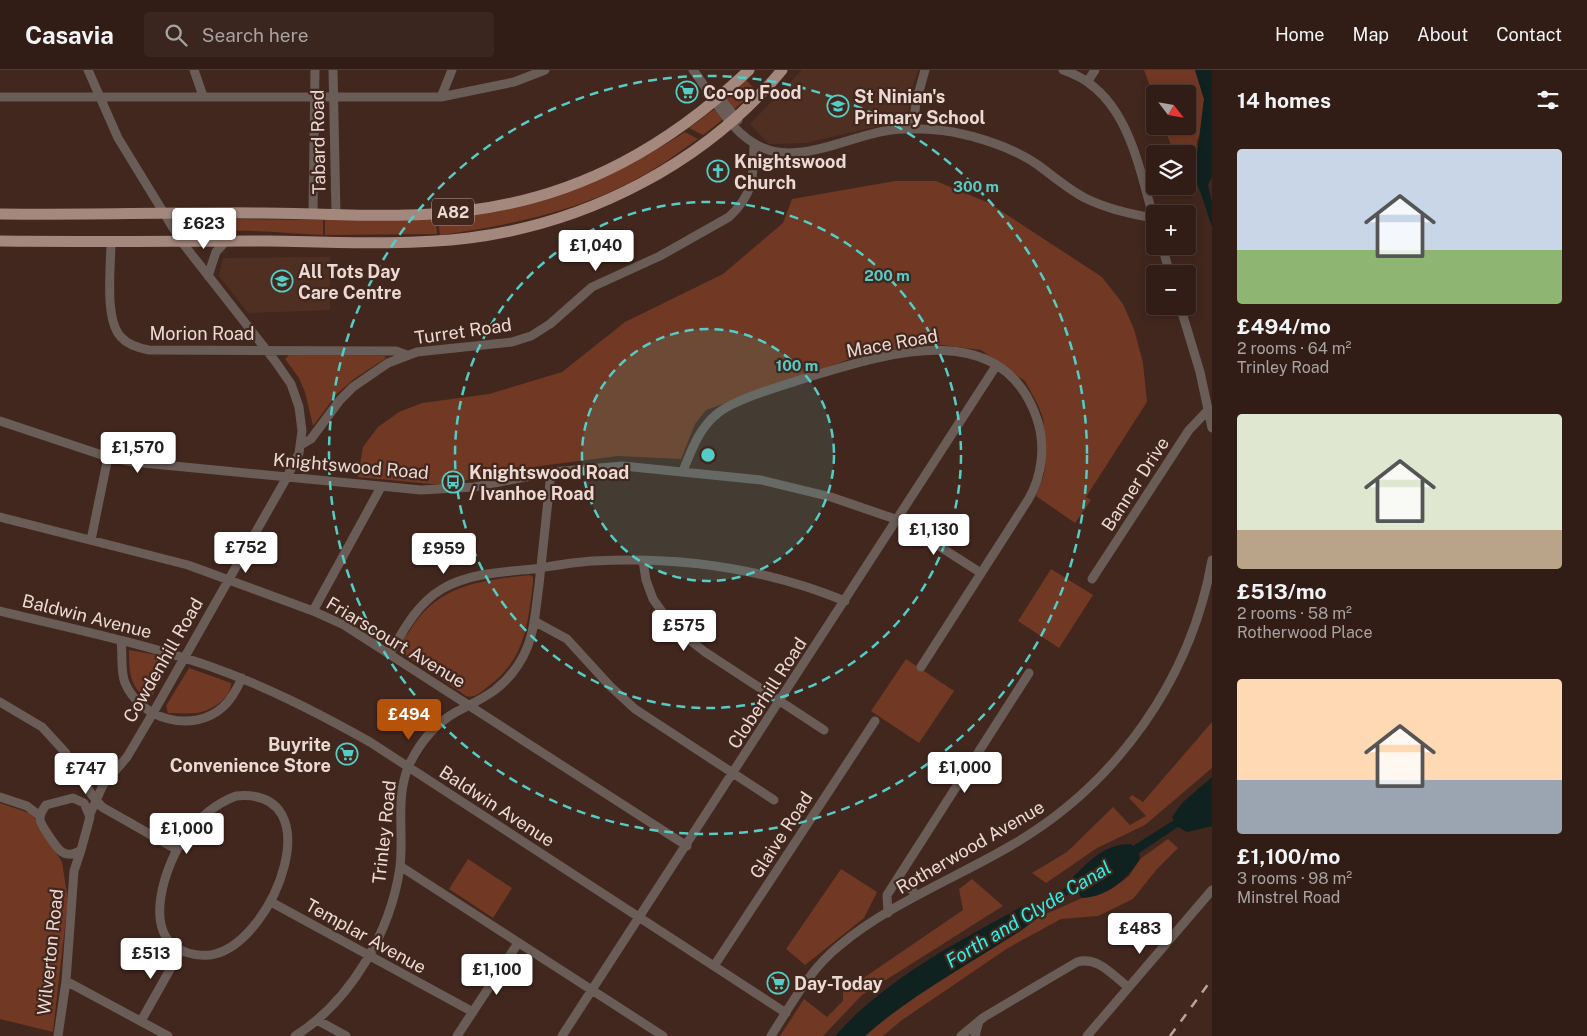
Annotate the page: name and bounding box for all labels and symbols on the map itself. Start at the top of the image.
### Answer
supermarket icon: Co-op Food [675,80,699,104]
place label: Co-op Food [703,82,801,103]
north arrow [1146,85,1196,135]
place label: St Ninian's Primary School [854,86,986,128]
street label: Tabard Road [307,89,329,195]
school or university icon: St Ninian's Primary School [826,94,850,118]
place label: Knightswood Church [734,151,846,193]
church icon: Knightswood Church [706,159,730,183]
text: 300 m [953,178,999,195]
road number: A82 [432,198,474,226]
pin: £623 [174,208,234,250]
pin: £1,040 [555,230,637,272]
place label: All Tots Day Care Centre [298,261,402,303]
text: 200 m [864,267,910,284]
school or university icon: All Tots Day Care Centre [270,269,294,293]
street label: Turret Road [413,314,513,348]
street label: Morion Road [149,323,255,344]
street label: Mace Road [845,325,939,361]
text: 100 m [776,357,818,374]
pin: £1,570 [97,432,179,474]
street label: Banner Drive [1097,433,1173,535]
centre of rings [699,446,717,464]
street label: Knightswood Road [272,449,430,483]
place label: Knightswood Road / Ivanhoe Road [469,462,629,504]
bus stop icon: Knightswood Road / Ivanhoe Road [441,470,465,494]
pin: £1,130 [893,514,975,556]
pin: £752 [216,532,276,574]
pin: £959 [414,532,474,575]
street label: Baldwin Avenue [20,590,154,642]
street label: Friarscourt Avenue [323,592,469,692]
street label: Cowdenhill Road [119,594,207,726]
pin: £575 [654,610,714,652]
street label: Cloberhill Road [723,634,811,752]
pin: £494 [379,698,439,741]
place label: Buyrite Convenience Store [170,734,331,776]
supermarket icon: Buyrite Convenience Store [335,742,359,766]
pin: £747 [56,752,116,795]
pin: £1,000 [924,752,1006,794]
street label: Baldwin Avenue [436,761,558,851]
street label: Trinley Road [368,779,400,885]
street label: Glaive Road [745,788,817,882]
street label: Rotherwood Avenue [892,796,1048,898]
pin: £1,000 [146,812,228,855]
water label: Forth and Clyde Canal [941,856,1115,972]
street label: Wilverton Road [33,888,67,1016]
street label: Templar Avenue [302,894,430,978]
pin: £483 [1110,912,1170,955]
pin: £513 [121,938,181,980]
pin: £1,100 [456,954,538,996]
supermarket icon: Day-Today [766,971,790,995]
place label: Day-Today [794,973,883,994]

